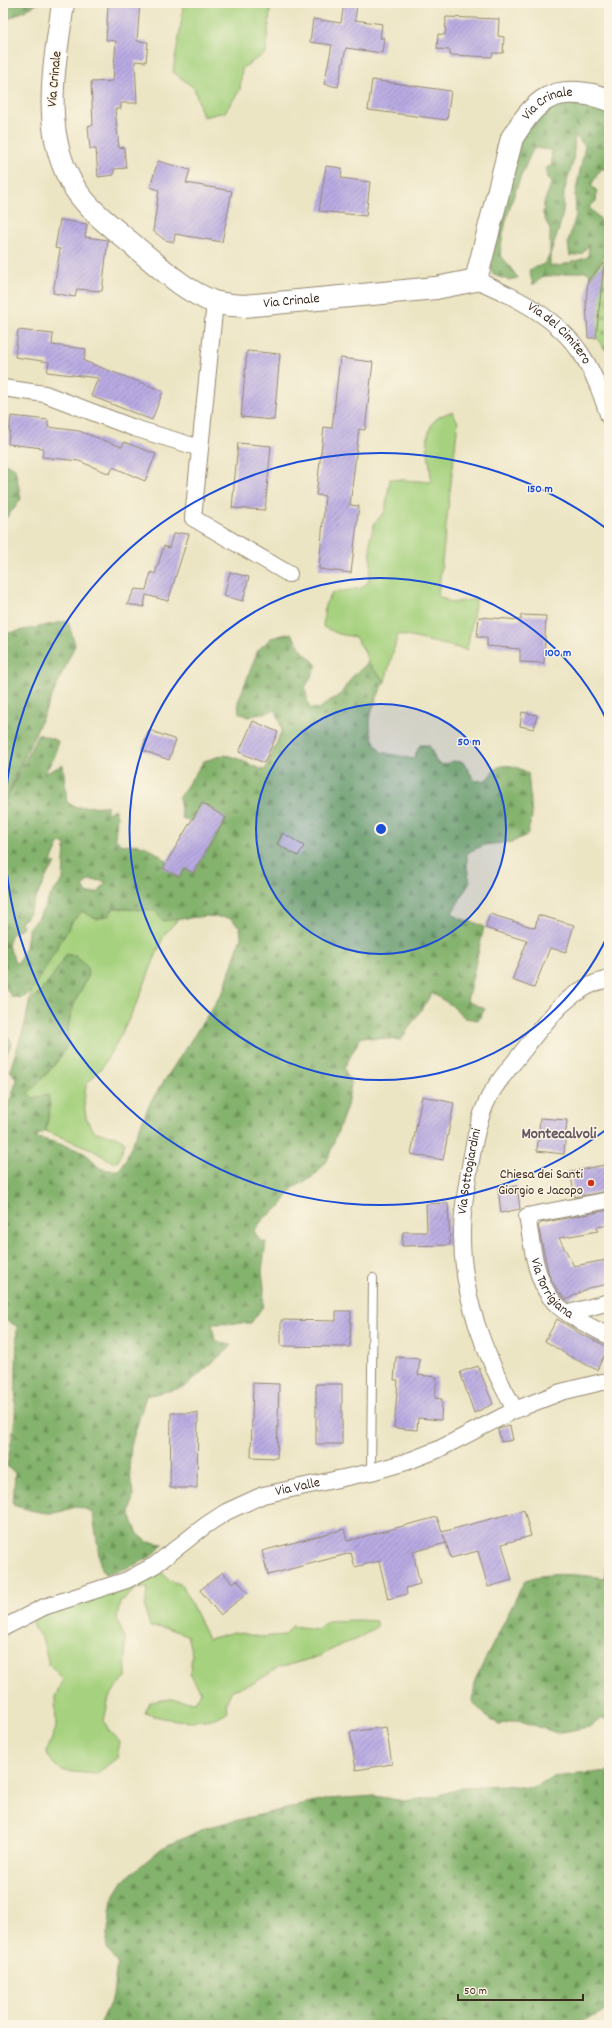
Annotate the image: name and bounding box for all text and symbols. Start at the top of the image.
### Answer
street label: Via Crinale [43,50,67,108]
street label: Via Crinale [517,83,573,125]
street label: Via Crinale [262,289,320,314]
street label: Via del Cimitero [523,297,596,368]
text: 150 m [527,481,553,498]
text: 100 m [545,645,571,662]
text: 50 m [457,734,481,751]
centre of rings [374,822,388,836]
district label: Montecalvoli [521,1123,597,1146]
street label: Via Sottogiardini [453,1126,487,1215]
place label: Chiesa dei Santi Giorgio e Jacopo [498,1165,583,1201]
marker: Chiesa dei Santi Giorgio e Jacopo [586,1178,596,1188]
street label: Via Torrigiana [525,1256,577,1325]
street label: Via Valle [274,1473,322,1502]
scale bar [458,1976,583,2002]
text: 50 m [464,1983,487,2000]

